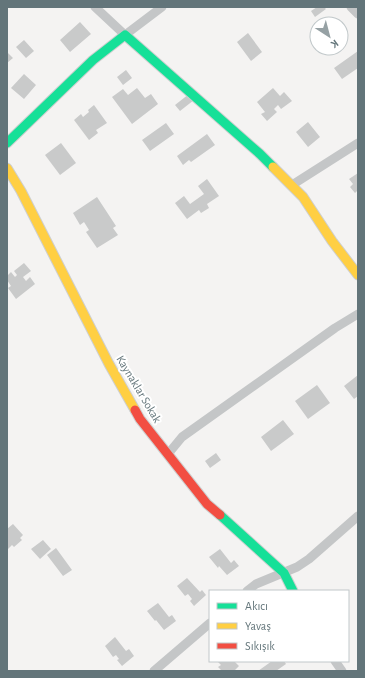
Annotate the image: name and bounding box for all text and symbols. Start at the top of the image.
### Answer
north arrow [309,16,349,56]
text: K [328,37,340,50]
street label: Kaynaklar Sokak [113,353,164,426]
legend [209,590,349,662]
text: Akıcı [245,600,268,612]
text: Yavaş [245,620,271,632]
text: Sıkışık [245,640,275,652]

